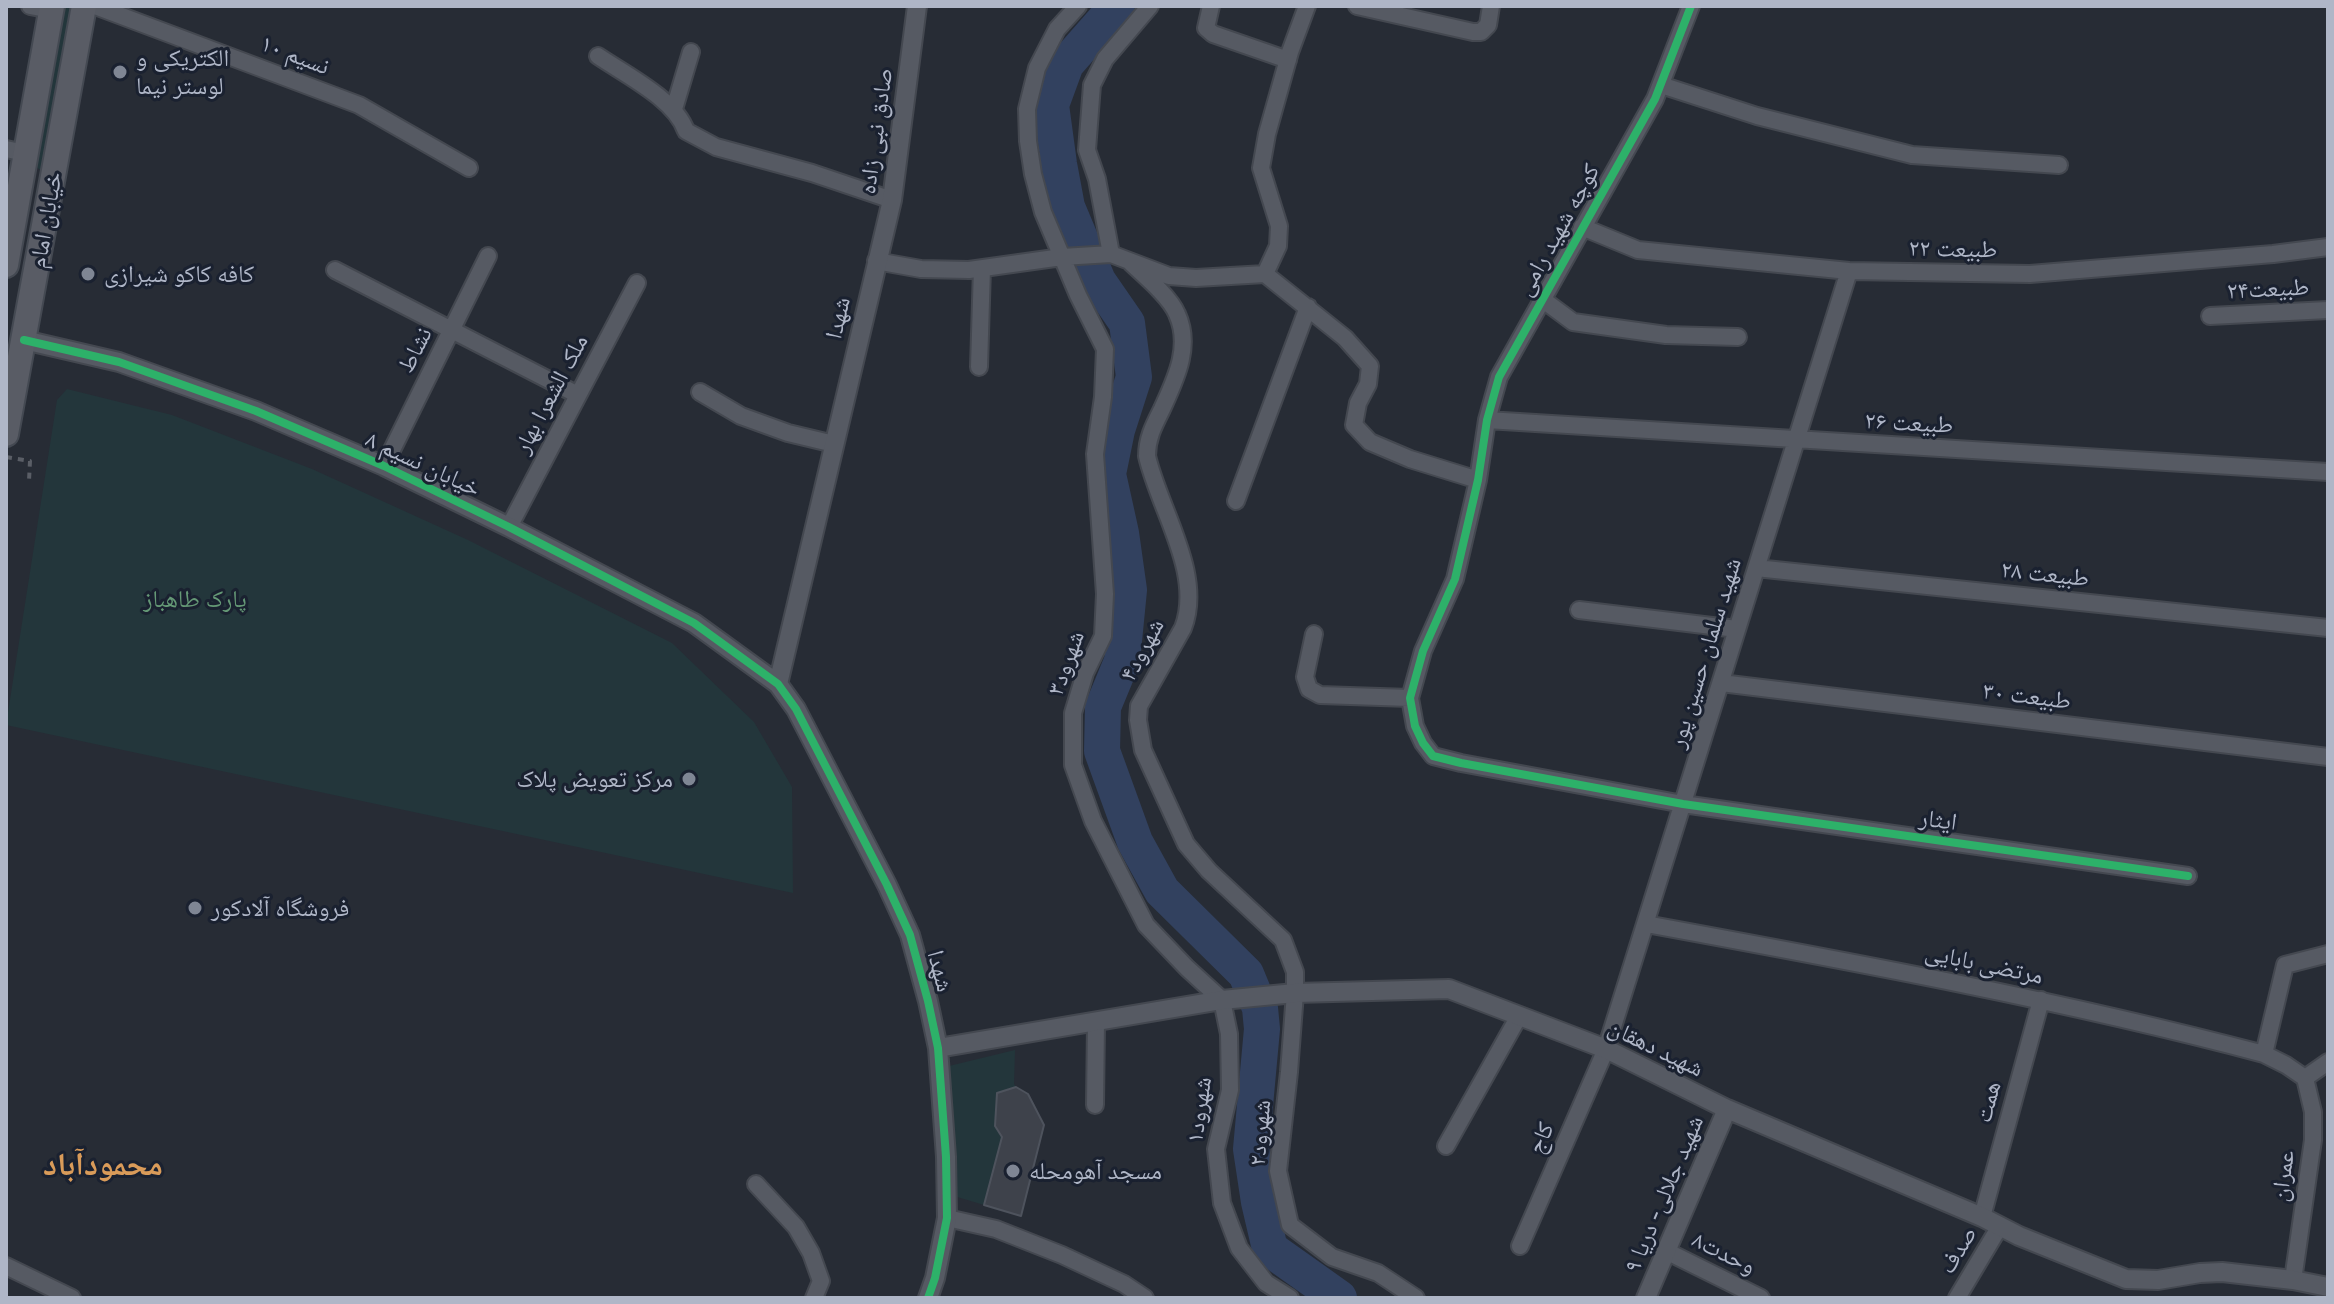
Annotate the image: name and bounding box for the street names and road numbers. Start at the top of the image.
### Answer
street label: نسیم ۱۰ [257,29,333,81]
street label: صادق نبی زاده [853,66,899,196]
street label: کوچه شهید رامی [1510,159,1606,301]
street label: خیابان امام [23,170,69,270]
street label: طبیعت ۲۲ [1908,234,1998,264]
street label: طبیعت۲۴ [2226,272,2310,306]
street label: شهدا [819,294,857,342]
street label: نشاط [391,323,439,377]
street label: ملک الشعرا بهار [508,330,594,458]
street label: طبیعت ۲۶ [1864,406,1954,440]
street label: خیابان نسیم ۸ [361,425,485,503]
street label: شهید سلمان حسین پور [1662,554,1748,752]
street label: طبیعت ۲۸ [1999,555,2091,593]
street label: شهرود۴ [1114,614,1170,686]
street label: شهرود۳ [1041,627,1091,699]
street label: طبیعت ۳۰ [1981,676,2073,716]
street label: ایثار [1917,803,1959,837]
street label: مرتضی بابایی [1922,937,2046,991]
street label: شهدا [921,947,959,995]
street label: شهید دهقان [1604,1013,1708,1083]
street label: شهرود۱ [1180,1075,1218,1145]
street label: همت [1969,1078,2007,1126]
street label: شهرود۲ [1243,1099,1277,1167]
street label: شهید جلالی- دریا ۹ [1618,1111,1710,1277]
street label: کاج [1521,1118,1561,1158]
street label: عمران [2265,1148,2301,1204]
street label: صدف [1933,1221,1983,1279]
street label: وحدت۸ [1687,1225,1761,1281]

